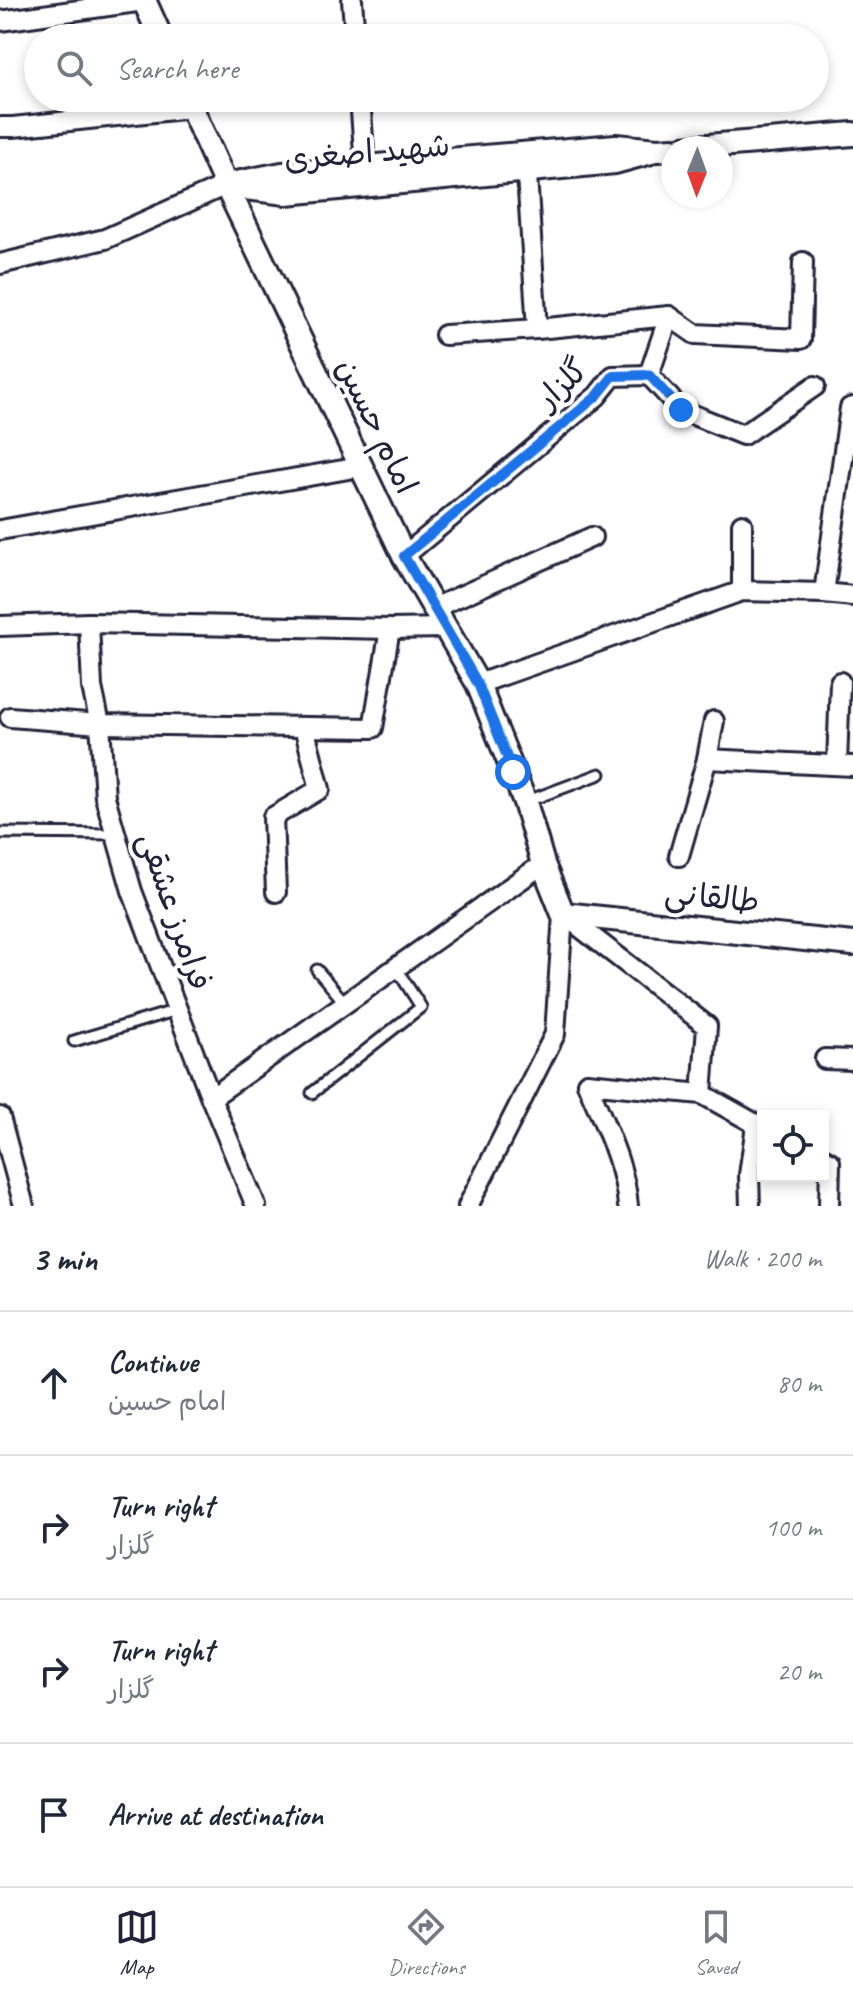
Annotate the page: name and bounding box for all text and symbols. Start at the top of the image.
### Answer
search box [24,24,829,112]
icon: search [52,46,96,90]
text: Search here [116,49,238,87]
street label: شهید اصغری [282,124,452,180]
north arrow [661,136,733,208]
street label: گلزار [525,349,597,421]
street label: امام حسین [324,352,427,502]
route end [663,392,699,428]
route start [495,754,531,790]
street label: فرامرز عشقی [129,827,221,995]
street label: طالقانی [663,872,761,922]
map controls [757,1110,829,1182]
button: locate [757,1110,829,1182]
text: 3 min [32,1237,97,1280]
text: Walk · 200 m [704,1242,821,1275]
text: Continue [108,1343,198,1381]
icon: ahead [32,1361,76,1405]
text: 80 m [777,1367,821,1400]
text: امام حسین [108,1385,226,1418]
text: Turn right [108,1487,213,1525]
icon: right [32,1505,76,1549]
text: 100 m [765,1511,821,1544]
text: گلزار [108,1529,155,1562]
text: Turn right [108,1631,213,1669]
icon: right [32,1649,76,1693]
text: 20 m [777,1655,821,1688]
text: گلزار [108,1673,155,1706]
icon: arrive [32,1793,76,1837]
text: Arrive at destination [108,1796,323,1834]
tab: Map [115,1905,159,1981]
tab: Directions [388,1905,465,1981]
tab: Saved [694,1905,738,1981]

